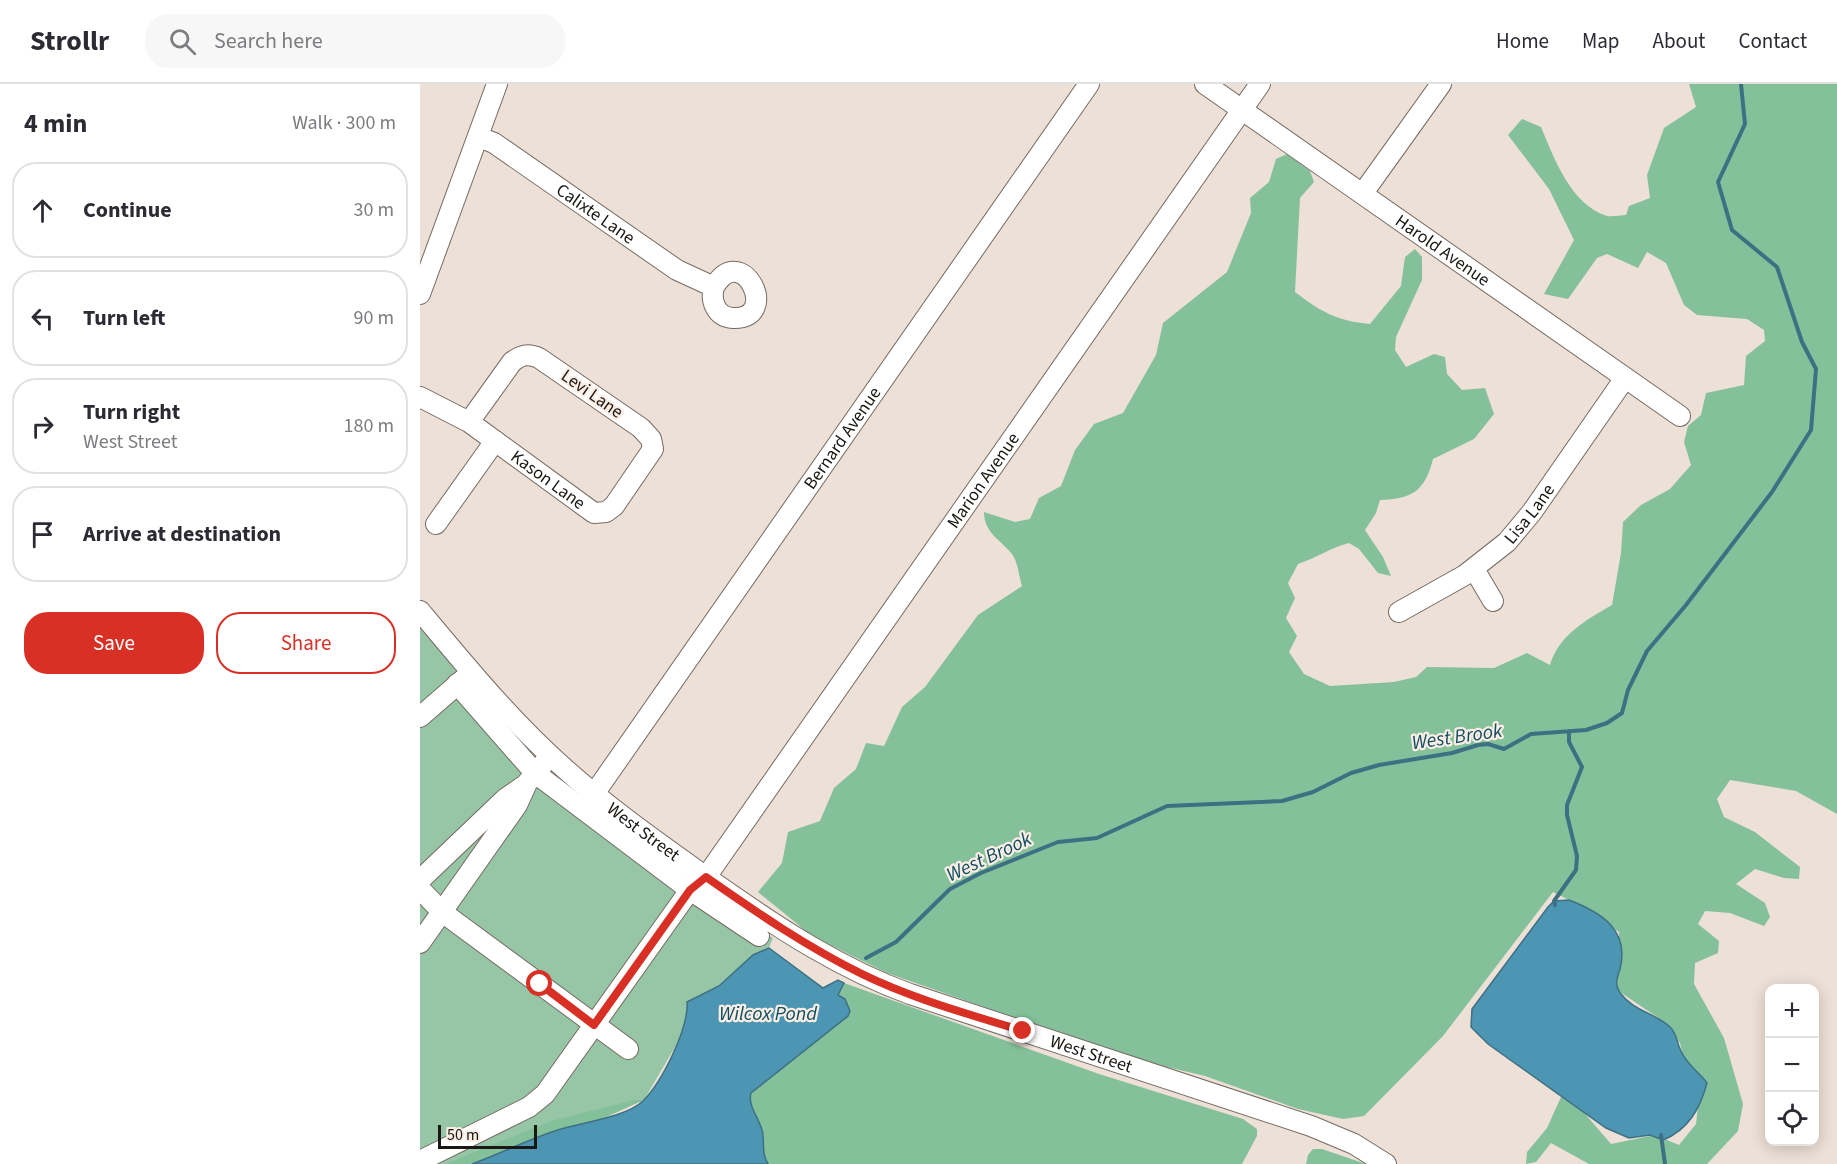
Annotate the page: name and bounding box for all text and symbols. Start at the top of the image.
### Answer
search box [145,14,565,68]
text: Strollr [30,21,109,61]
icon: search [166,25,199,58]
text: Search here [214,25,323,57]
text: Home [1496,26,1549,56]
text: Map [1582,26,1620,56]
text: About [1653,26,1705,56]
text: Contact [1738,26,1807,56]
text: 4 min [24,105,87,142]
text: Walk · 300 m [292,109,396,137]
street label: Calixte Lane [551,177,640,250]
icon: ahead [26,194,59,227]
text: Continue [83,194,172,226]
text: 30 m [354,196,394,224]
street label: Harold Avenue [1390,208,1495,292]
icon: left [26,302,59,335]
text: Turn left [83,302,165,334]
text: 90 m [354,304,394,332]
street label: Levi Lane [556,364,628,425]
street label: Bernard Avenue [798,382,887,494]
text: Turn right [83,396,180,428]
icon: right [26,410,59,443]
text: 180 m [344,412,394,440]
street label: Marion Avenue [941,427,1025,533]
text: West Street [83,428,178,456]
street label: Kason Lane [506,444,591,515]
street label: Lisa Lane [1498,479,1560,549]
icon: arrive [26,518,59,551]
text: Arrive at destination [83,518,281,550]
button: Save [24,612,204,674]
button: Share [216,612,396,674]
water label: West Brook [1410,717,1505,757]
street label: West Street [602,796,685,867]
water label: West Brook [942,825,1037,889]
route start [526,970,552,996]
map controls [1765,984,1819,1146]
button: + [1765,984,1819,1038]
water label: Wilcox Pond [719,1000,818,1028]
route end [1009,1017,1035,1043]
street label: West Street [1047,1028,1136,1079]
button: − [1765,1038,1819,1092]
button: locate [1765,1092,1819,1146]
scale bar [438,1122,537,1150]
text: 50 m [447,1124,479,1146]

